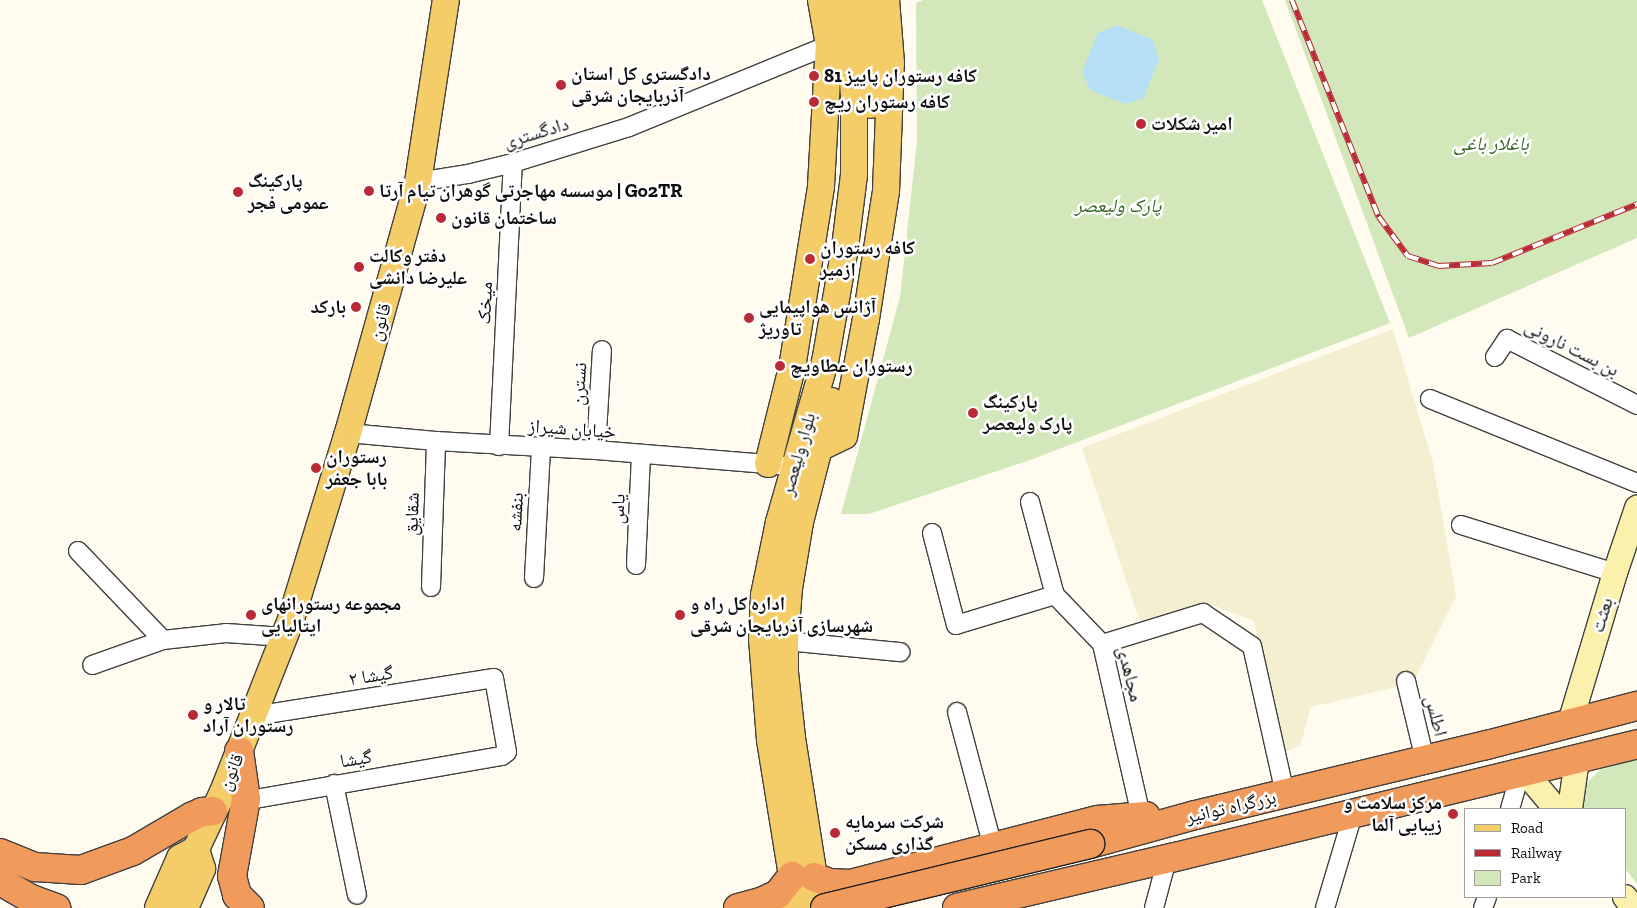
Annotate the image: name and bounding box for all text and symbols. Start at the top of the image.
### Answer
place label: دادگستری کل استان آذربایجان شرقی [571,63,711,107]
place label: کافه رستوران پاییز 81 [824,65,977,87]
marker: کافه رستوران پاییز 81 [808,70,820,82]
marker: دادگستری کل استان آذربایجان شرقی [555,79,567,91]
place label: کافه رستوران ریچ [824,91,950,113]
marker: کافه رستوران ریچ [808,96,820,108]
street label: دادگستری [501,112,571,154]
place label: امیر شکلات [1151,113,1233,135]
marker: امیر شکلات [1135,118,1147,130]
park label: باغلار باغی [1453,133,1529,155]
place label: پارکینگ عمومی فجر [248,170,329,214]
place label: موسسه مهاجرتی گوهران تیام آرتا | Go2TR [379,180,682,202]
marker: موسسه مهاجرتی گوهران تیام آرتا | Go2TR [363,185,375,197]
marker: پارکینگ عمومی فجر [232,186,244,198]
park label: پارک ولیعصر [1075,195,1161,217]
place label: ساختمان قانون [451,207,557,229]
marker: ساختمان قانون [435,212,447,224]
place label: کافه رستوران ازمیر [820,237,915,281]
place label: دفتر وکالت علیرضا دانشی [369,245,467,289]
marker: کافه رستوران ازمیر [804,253,816,265]
marker: دفتر وکالت علیرضا دانشی [353,261,365,273]
street label: میخک [472,281,498,325]
place label: بارکد [311,296,346,318]
place label: آژانس هواپیمایی تاوریژ [759,296,876,340]
marker: بارکد [350,301,362,313]
street label: قانون [364,301,396,343]
marker: آژانس هواپیمایی تاوریژ [743,312,755,324]
street label: بن بست نارونی [1521,314,1623,382]
place label: رستوران عطاویچ [790,355,913,377]
marker: رستوران عطاویچ [774,360,786,372]
street label: نسترن [566,362,592,406]
place label: پارکینگ پارک ولیعصر [983,391,1072,435]
marker: پارکینگ پارک ولیعصر [967,407,979,419]
street label: بلوار ولیعصر [775,410,821,498]
street label: خیابان شیراز [527,415,617,443]
place label: رستوران بابا جعفر [326,446,387,490]
marker: رستوران بابا جعفر [310,462,322,474]
street label: شقایق [400,492,424,536]
street label: بنفشه [504,492,528,532]
street label: یاس [606,493,630,525]
place label: مجموعه رستورانهای ایتالیایی [261,593,401,637]
place label: اداره کل راه و شهرسازی آذربایجان شرقی [690,593,873,637]
street label: بعثت [1586,595,1618,635]
marker: مجموعه رستورانهای ایتالیایی [245,609,257,621]
marker: اداره کل راه و شهرسازی آذربایجان شرقی [674,609,686,621]
street label: مجاهدی [1112,644,1148,704]
street label: گیشا ۲ [347,661,395,691]
place label: تالار و رستوران آراد [203,693,293,737]
street label: اطلس [1420,693,1452,739]
marker: تالار و رستوران آراد [187,709,199,721]
street label: گیشا [338,745,374,773]
street label: قانون [213,750,249,794]
street label: بزرگراه توانیر [1184,786,1278,828]
place label: مرکز سلامت و زیبایی آلما [1343,792,1442,836]
marker: مرکز سلامت و زیبایی آلما [1446,807,1460,821]
legend [1464,808,1627,898]
place label: شرکت سرمایه گذاری مسکن [845,811,944,855]
text: Road [1511,819,1543,837]
marker: شرکت سرمایه گذاری مسکن [829,827,841,839]
text: Railway [1511,844,1562,862]
text: Park [1511,869,1541,887]

